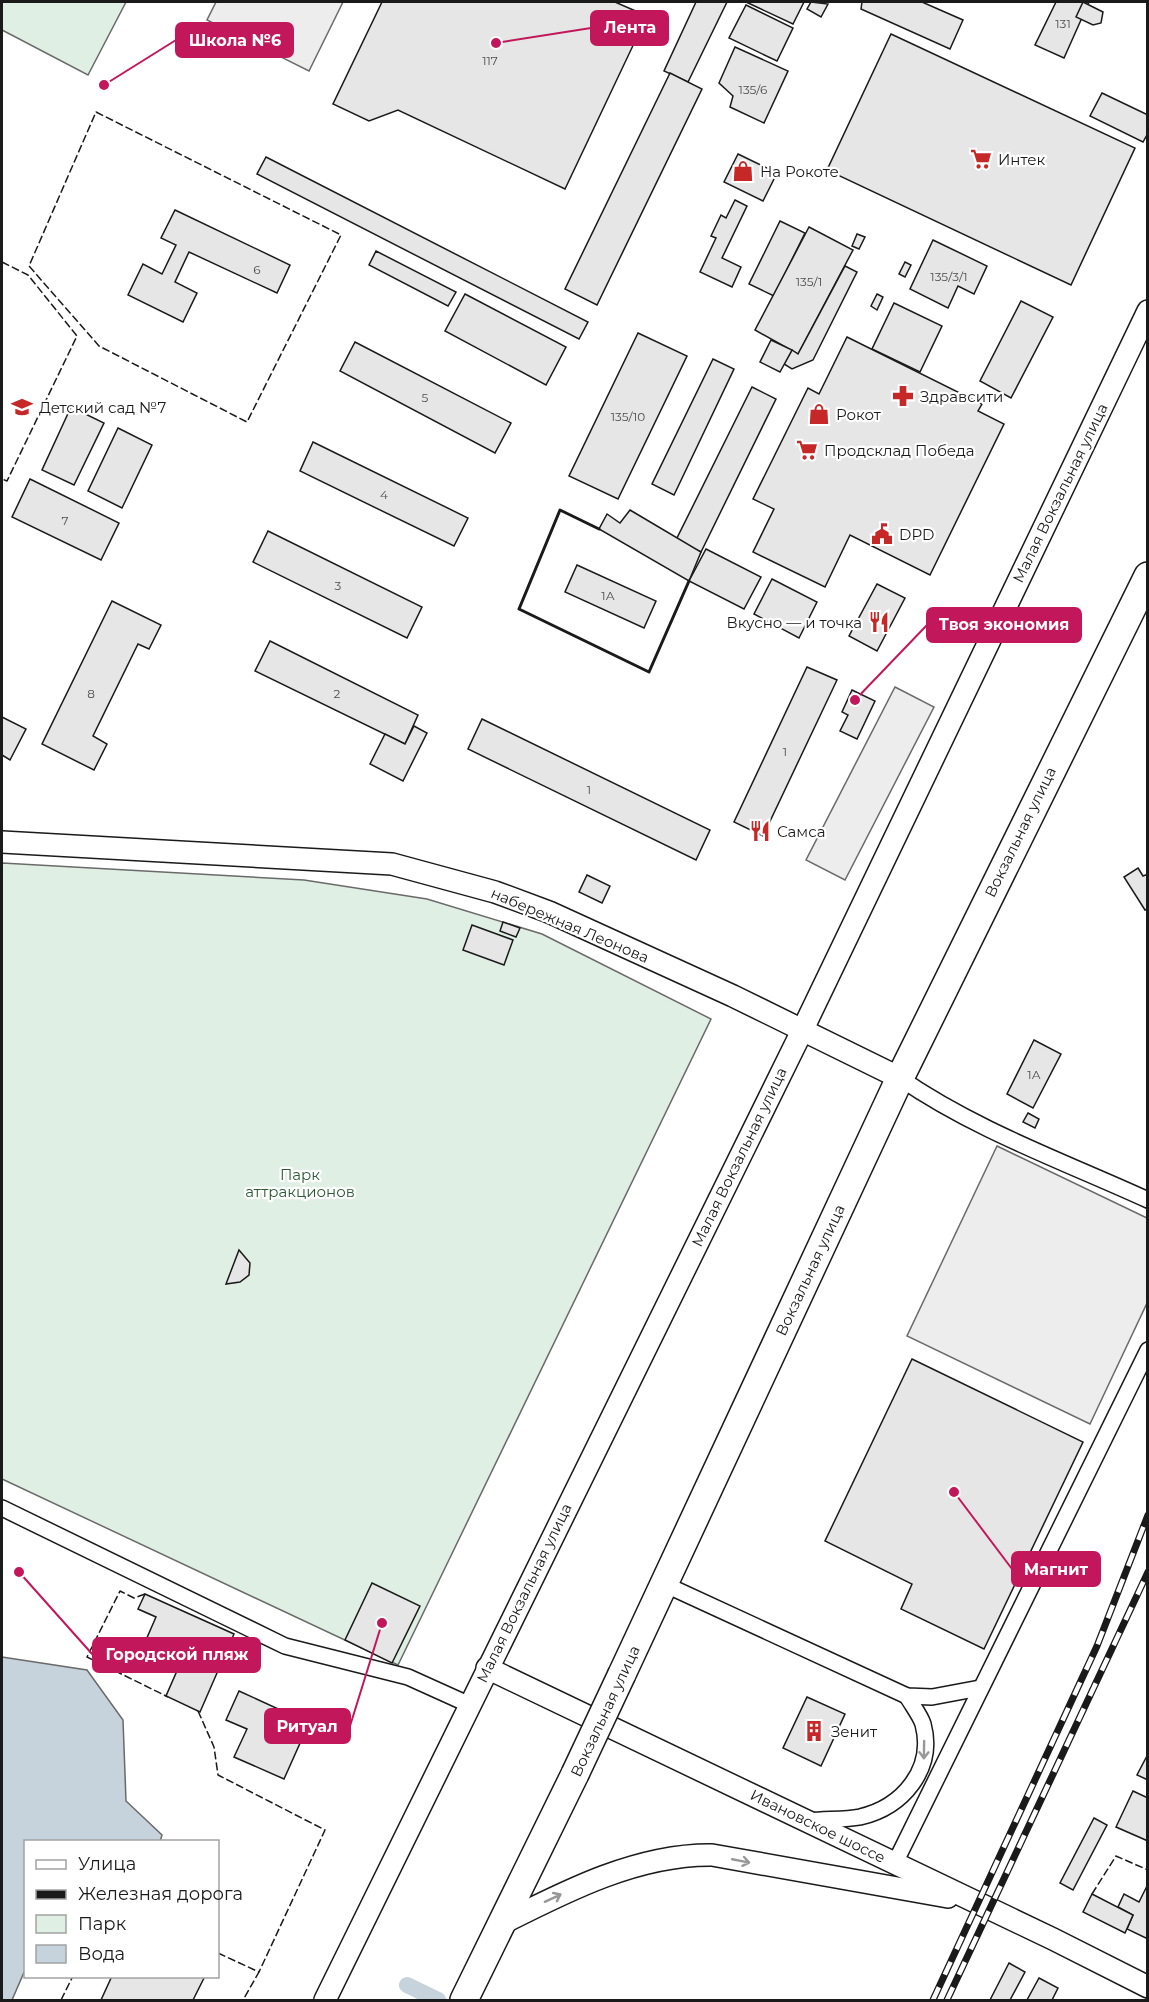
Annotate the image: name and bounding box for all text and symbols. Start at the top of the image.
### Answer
callout: Лента [591,11,668,45]
house number: 131 [1055,16,1071,31]
text: Лента [604,18,656,37]
callout: Школа №6 [176,23,293,57]
text: Школа №6 [189,31,281,50]
house number: 117 [482,53,498,68]
house number: 135/6 [739,82,767,97]
supermarket icon: Интек [969,147,993,171]
place label: Интек [998,150,1045,169]
shop icon: На Рокоте [731,159,755,183]
place label: На Рокоте [760,162,839,181]
house number: 6 [253,262,261,277]
house number: 135/3/1 [930,269,968,284]
house number: 135/1 [796,274,822,289]
pharmacy icon: Здравсити [891,384,915,408]
place label: Здравсити [920,387,1003,406]
house number: 5 [422,390,429,405]
school or university icon: Детский сад №7 [10,395,34,419]
place label: Детский сад №7 [39,398,167,417]
street label: Малая Вокзальная улица [1008,400,1112,586]
shop icon: Рокот [807,402,831,426]
place label: Рокот [836,405,882,424]
house number: 135/10 [611,409,645,424]
supermarket icon: Продсклад Победа [795,438,819,462]
place label: Продсклад Победа [824,441,974,460]
house number: 4 [380,487,388,502]
house number: 7 [61,513,69,528]
public building icon: DPD [870,522,894,546]
place label: DPD [899,525,934,544]
house number: 3 [335,578,342,593]
house number: 1А [601,588,615,603]
callout: Твоя экономия [927,608,1081,642]
restaurant icon: Вкусно — и точка [867,610,891,634]
place label: Вкусно — и точка [726,613,862,632]
text: Твоя экономия [939,615,1069,634]
house number: 8 [87,686,95,701]
house number: 2 [334,686,341,701]
house number: 1 [783,744,787,759]
street label: Вокзальная улица [980,764,1060,900]
house number: 1 [587,782,591,797]
restaurant icon: Самса [748,819,772,843]
place label: Самса [777,822,825,841]
street label: набережная Леонова [488,883,652,967]
street label: Малая Вокзальная улица [687,1064,791,1250]
house number: 1А [1027,1067,1041,1082]
park label: Парк аттракционов [245,1165,355,1201]
street label: Вокзальная улица [771,1201,849,1339]
street label: Малая Вокзальная улица [472,1500,576,1686]
callout: Магнит [1012,1552,1100,1586]
text: Магнит [1024,1560,1089,1579]
callout: Городской пляж [93,1638,260,1672]
street label: Вокзальная улица [566,1642,644,1780]
text: Городской пляж [106,1645,249,1664]
callout: Ритуал [265,1709,350,1743]
text: Ритуал [276,1717,338,1736]
building icon: Зенит [802,1719,826,1743]
place label: Зенит [831,1722,878,1741]
one-way arrow [918,1740,930,1759]
street label: Ивановское шоссе [747,1785,889,1867]
legend [24,1840,219,1978]
text: Улица [78,1853,136,1875]
one-way arrow [730,1856,750,1867]
text: Железная дорога [78,1883,243,1905]
one-way arrow [544,1891,562,1903]
text: Парк [78,1913,127,1935]
text: Вода [78,1943,125,1965]

